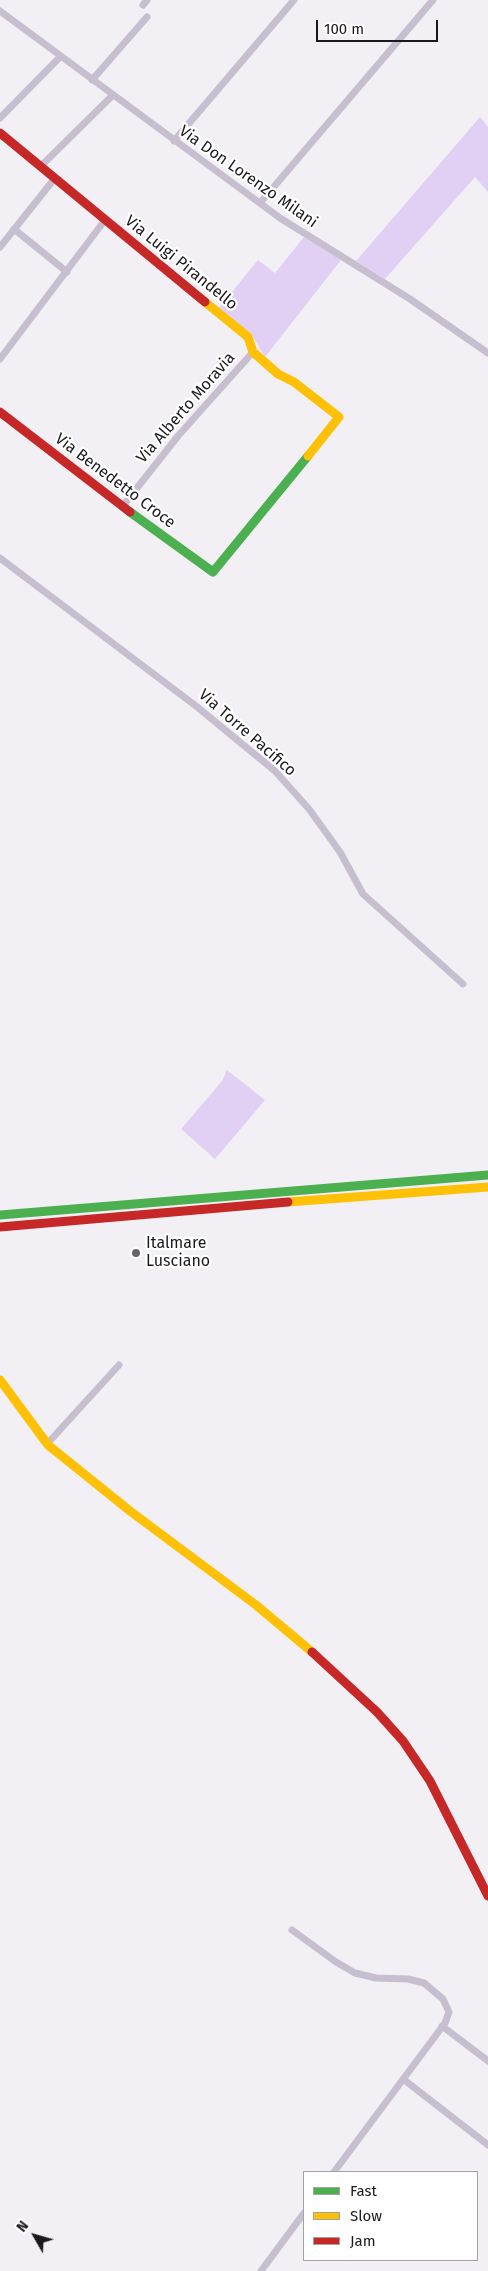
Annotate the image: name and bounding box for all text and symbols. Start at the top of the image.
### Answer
scale bar [318,10,440,42]
text: 100 m [324,20,364,38]
street label: Via Don Lorenzo Milani [175,122,321,232]
street label: Via Luigi Pirandello [121,212,241,314]
street label: Via Alberto Moravia [133,349,239,467]
street label: Via Benedetto Croce [51,429,179,533]
street label: Via Torre Pacifico [194,685,300,781]
place label: Italmare Lusciano [146,1234,210,1272]
marker: Italmare Lusciano [130,1247,142,1259]
legend [303,2171,478,2261]
text: Fast [350,2182,377,2200]
text: Slow [350,2207,382,2225]
north arrow [10,2211,60,2261]
text: N [13,2218,32,2235]
text: Jam [350,2232,376,2250]

